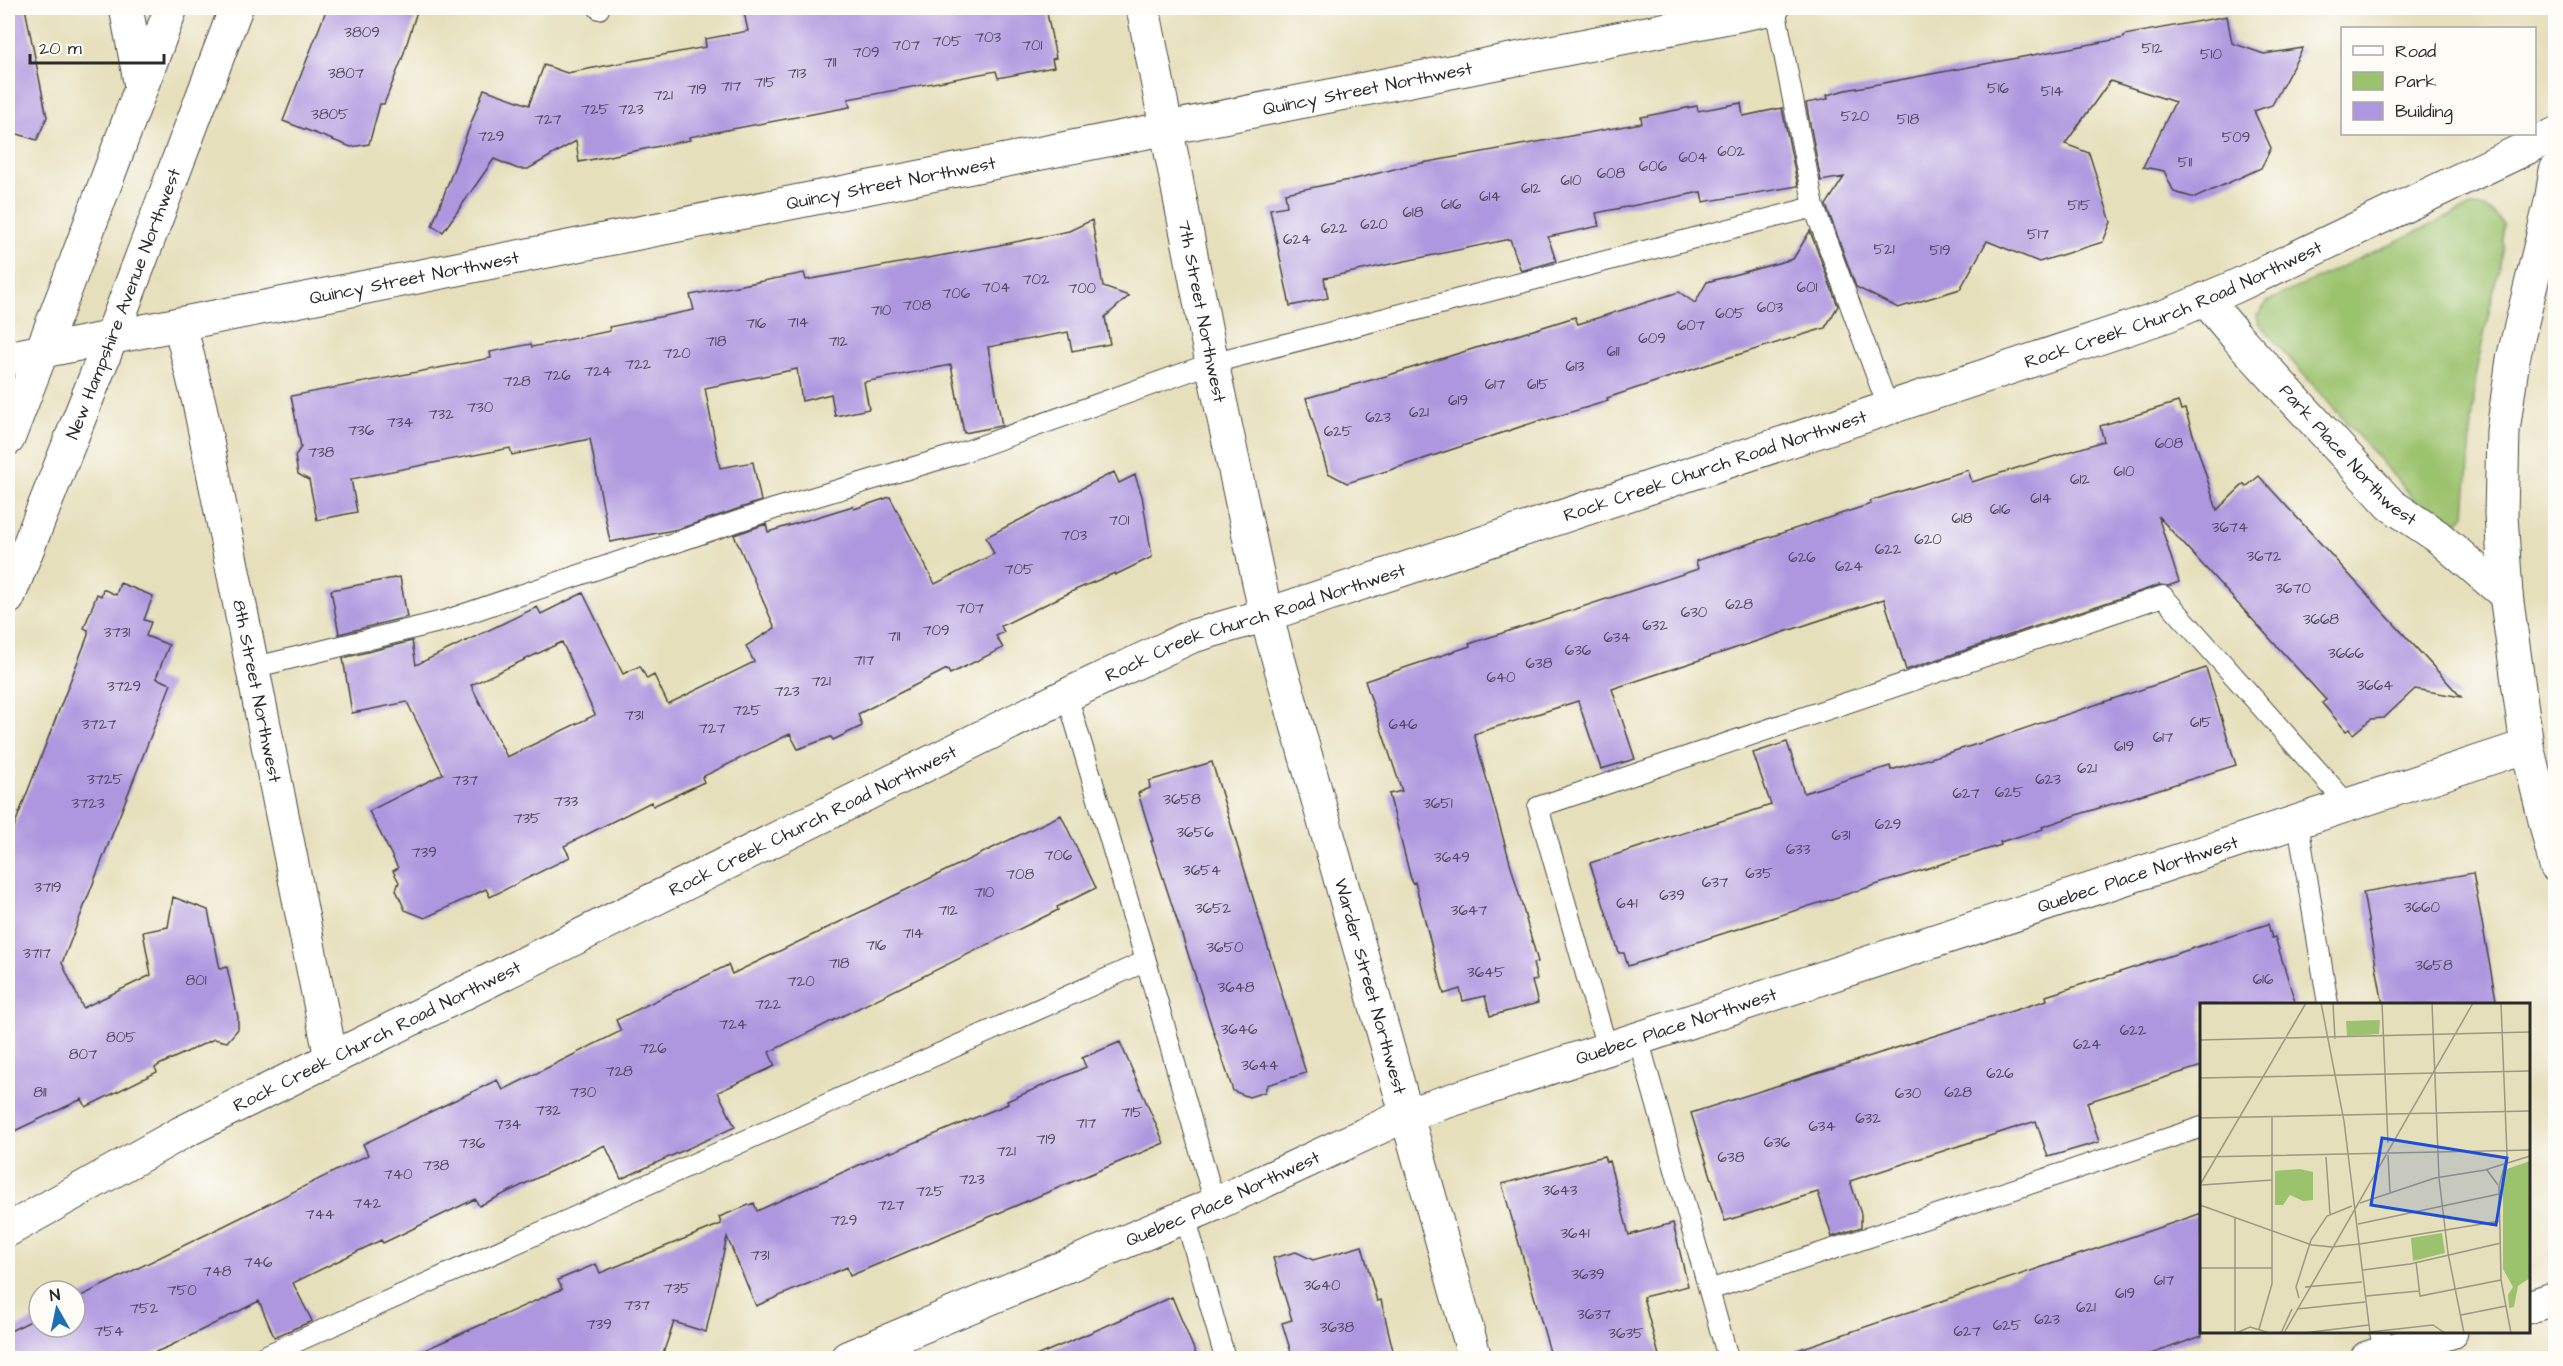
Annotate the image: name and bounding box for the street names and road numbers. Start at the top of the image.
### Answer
street label: Quincy Street Northwest [1261,55,1475,121]
street label: Quincy Street Northwest [784,150,999,216]
street label: New Hampshire Avenue Northwest [60,164,187,443]
street label: 7th Street Northwest [1172,218,1233,406]
street label: Rock Creek Church Road Northwest [2021,234,2327,374]
street label: Quincy Street Northwest [307,244,522,310]
street label: Park Place Northwest [2274,379,2423,532]
street label: Rock Creek Church Road Northwest [1560,403,1871,528]
street label: Rock Creek Church Road Northwest [1101,557,1409,688]
street label: 8th Street Northwest [227,597,288,785]
street label: Rock Creek Church Road Northwest [665,739,961,902]
street label: Quebec Place Northwest [2034,829,2242,919]
street label: Warder Street Northwest [1328,875,1413,1098]
street label: Rock Creek Church Road Northwest [229,954,526,1118]
street label: Quebec Place Northwest [1572,981,1781,1071]
street label: Quebec Place Northwest [1122,1144,1324,1253]

